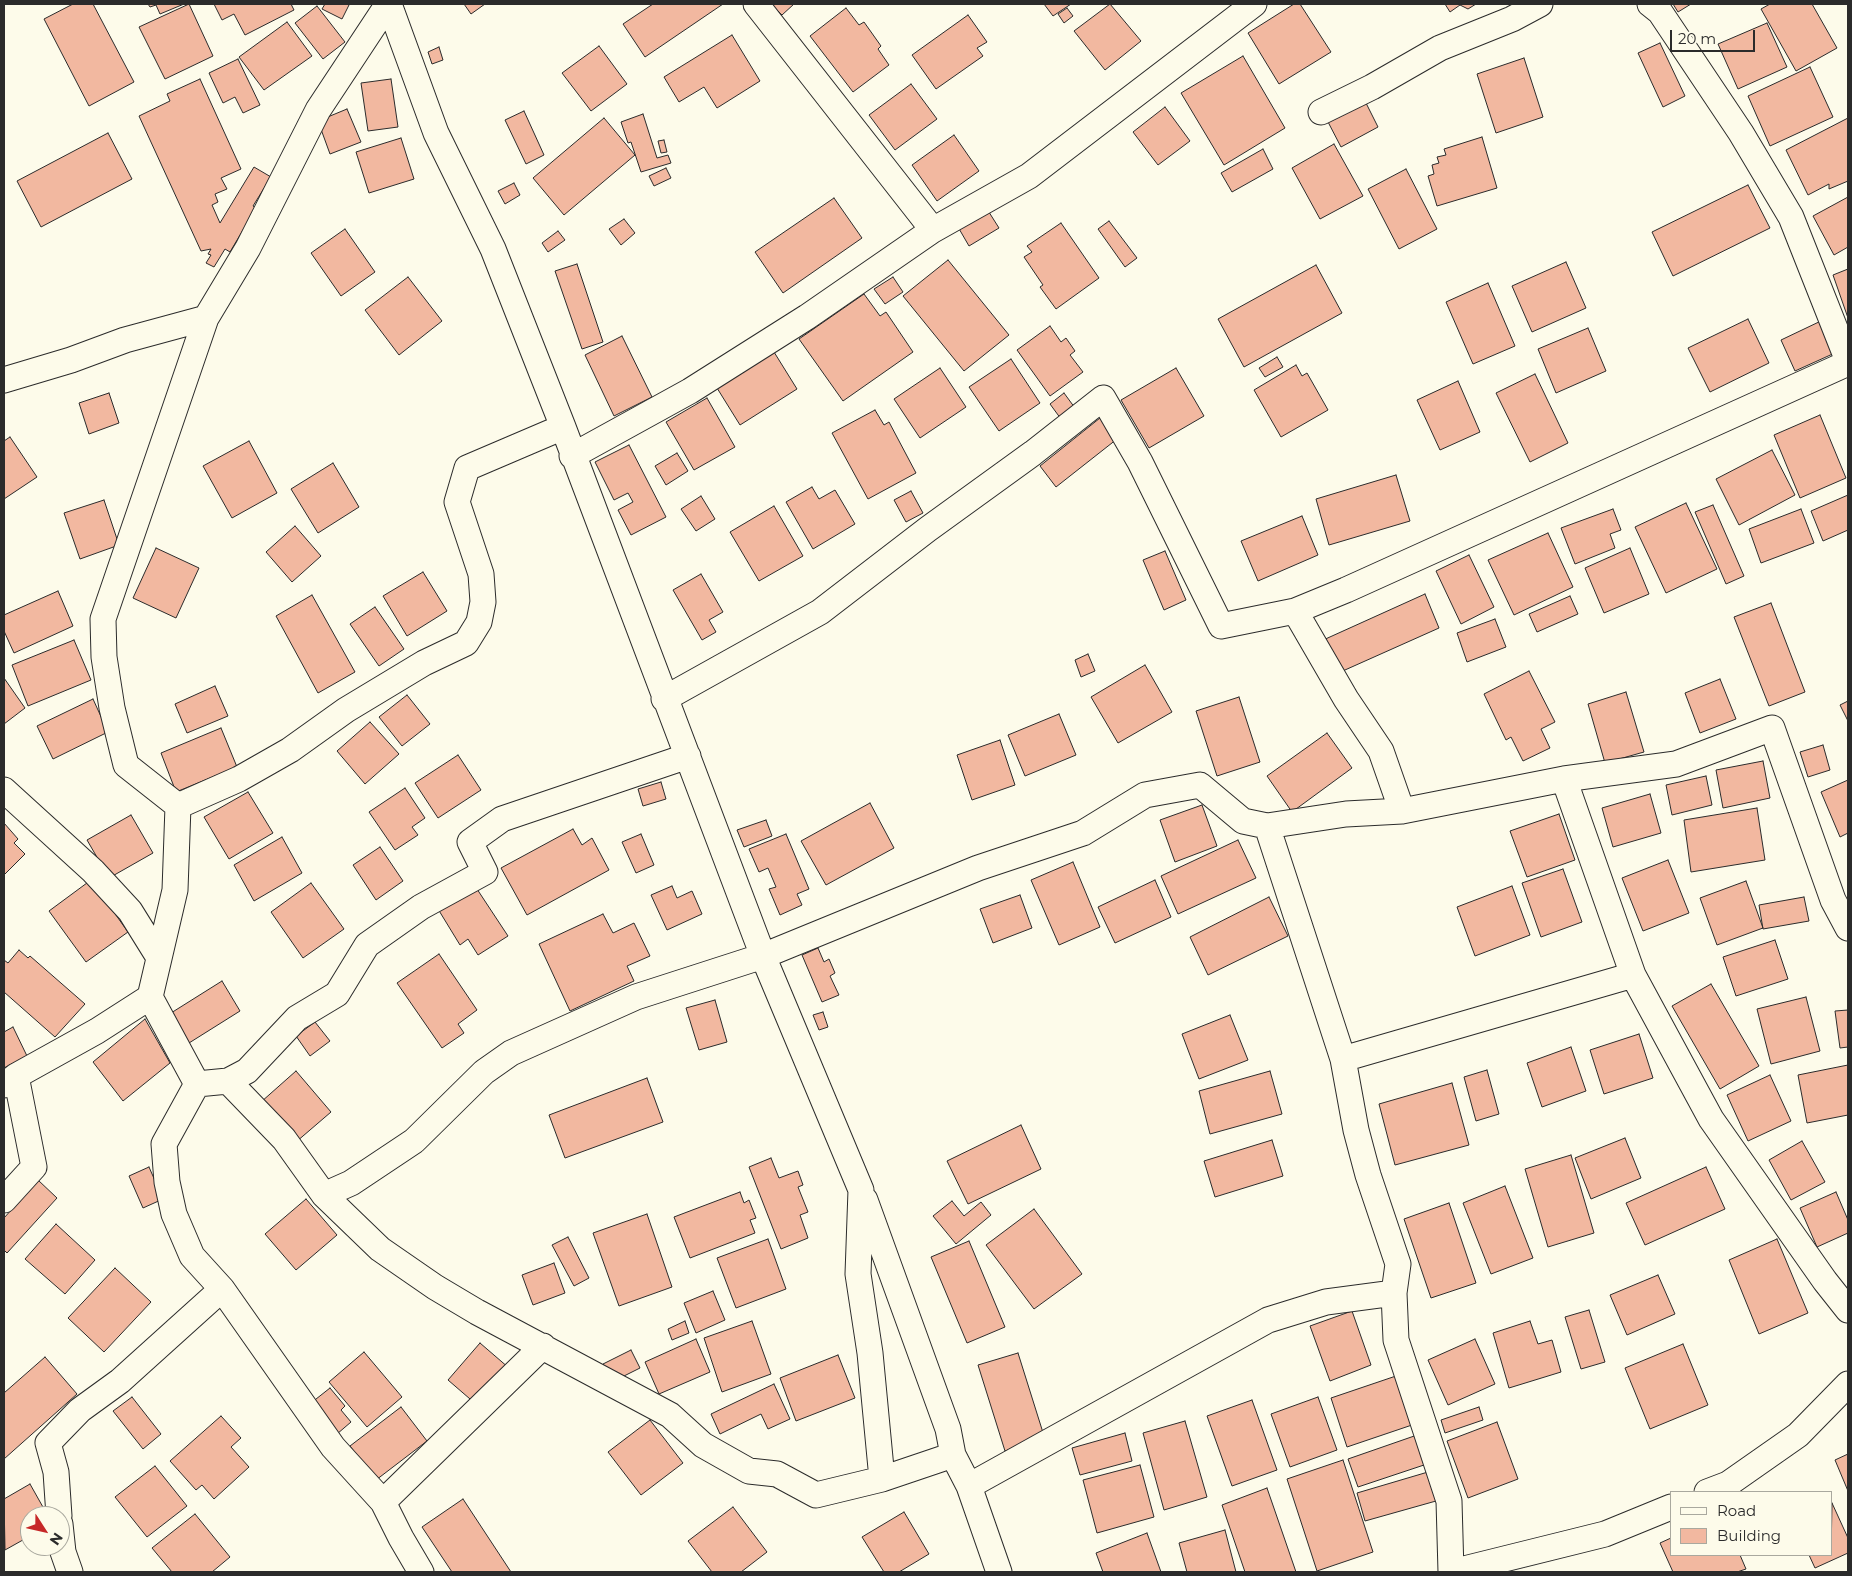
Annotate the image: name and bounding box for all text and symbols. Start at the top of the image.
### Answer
scale bar [1672,20,1757,52]
text: 20 m [1678,29,1716,48]
legend [1670,1491,1832,1556]
text: Road [1717,1501,1756,1520]
north arrow [20,1506,70,1556]
text: Building [1717,1526,1781,1545]
text: N [46,1529,67,1549]

